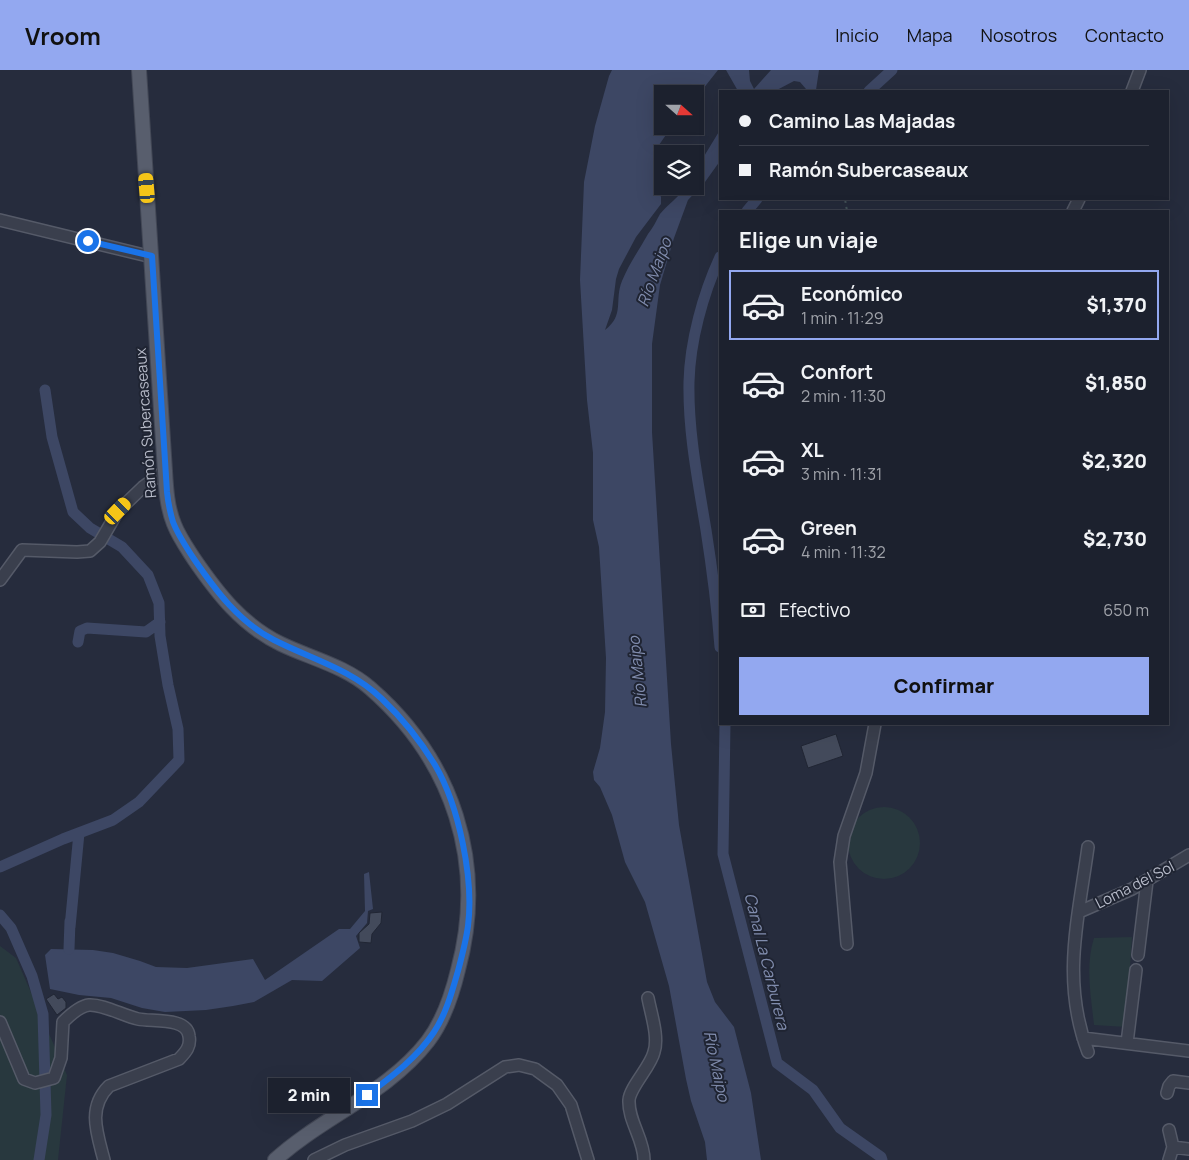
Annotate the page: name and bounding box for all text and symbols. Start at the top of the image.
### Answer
text: Vroom [25,19,101,52]
text: Inicio [835,23,879,47]
text: Mapa [907,23,953,47]
text: Nosotros [981,23,1057,47]
text: Contacto [1085,23,1164,47]
north arrow [654,85,704,135]
map controls [654,85,704,195]
text: Camino Las Majadas [769,108,955,134]
button: layers [654,145,704,195]
text: Ramón Subercaseaux [769,157,968,183]
car [138,172,155,204]
text: Elige un viaje [739,225,878,255]
route start [77,230,99,252]
water label: Río Maipo [631,233,677,309]
text: Económico [801,281,903,307]
icon: car [741,283,786,328]
text: $1,370 [1087,292,1147,318]
text: 1 min · 11:29 [801,307,884,329]
street label: Ramón Subercaseaux [130,347,161,499]
text: Confort [801,359,873,385]
icon: car [741,361,786,406]
text: $1,850 [1085,370,1147,396]
text: 2 min · 11:30 [801,385,886,407]
text: XL [801,437,824,463]
icon: car [741,439,786,484]
text: $2,320 [1082,448,1147,474]
text: 3 min · 11:31 [801,463,882,485]
car [102,495,133,527]
text: Green [801,515,857,541]
icon: car [741,517,786,562]
text: $2,730 [1083,526,1147,552]
text: 4 min · 11:32 [801,541,886,563]
icon: cash [739,596,767,624]
text: Efectivo [779,597,850,623]
text: 650 m [1103,599,1149,621]
water label: Río Maipo [622,634,652,709]
button: Confirmar [739,657,1149,715]
street label: Loma del Sol [1092,856,1178,914]
water label: Canal La Carburera [739,890,795,1033]
water label: Río Maipo [699,1029,736,1105]
callout: 2 min [267,1078,350,1112]
text: 2 min [288,1084,330,1106]
route end [356,1084,378,1106]

